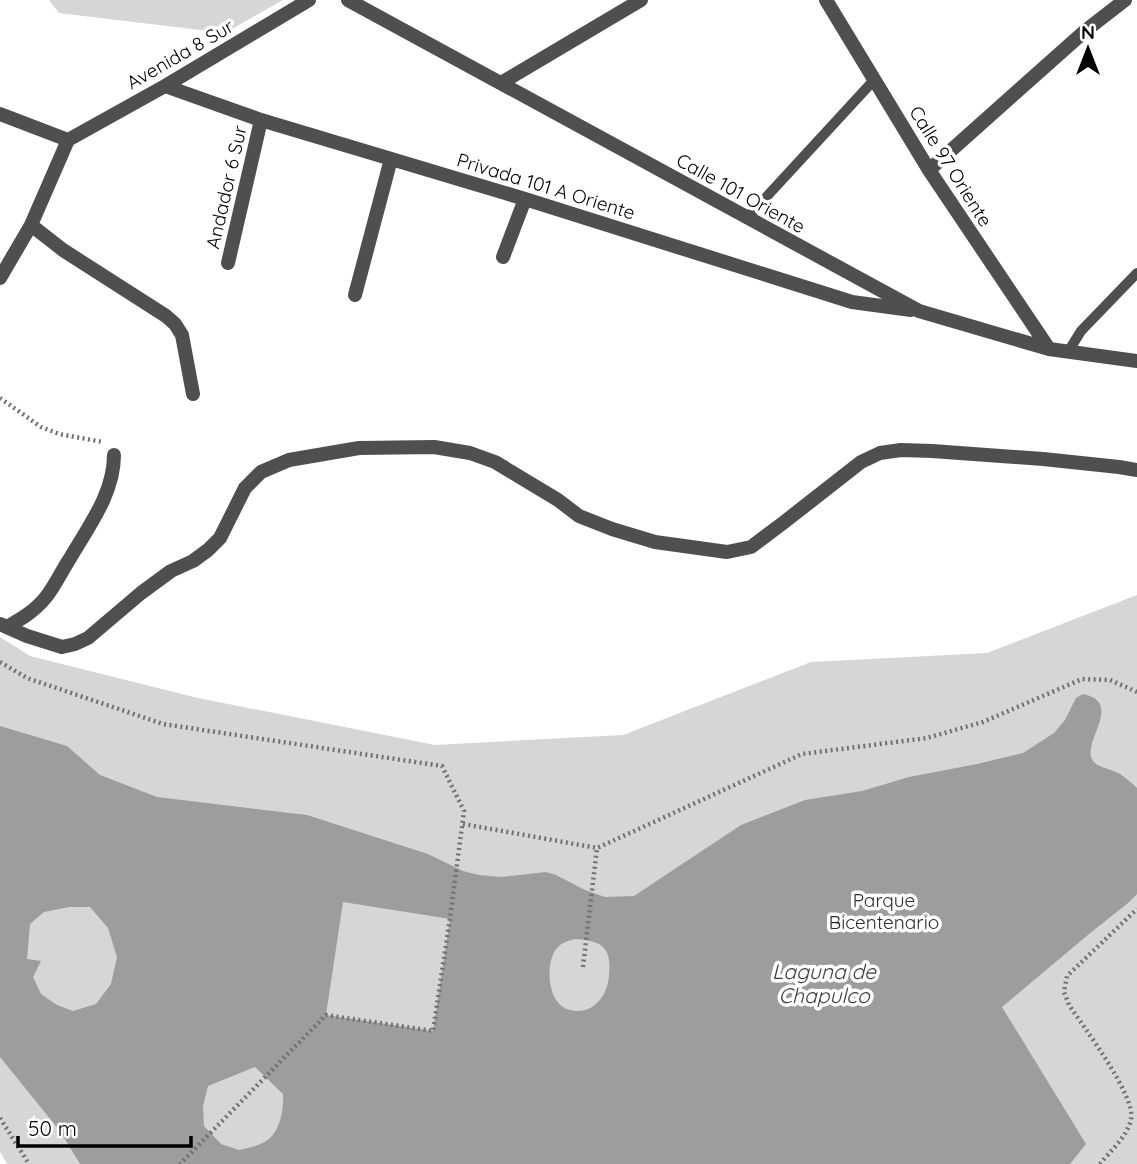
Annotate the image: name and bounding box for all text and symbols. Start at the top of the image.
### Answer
street label: Avenida 8 Sur [122,13,239,94]
north arrow [1053,14,1123,84]
text: N [1081,20,1095,44]
street label: Calle 97 Oriente [904,101,998,231]
street label: Andador 6 Sur [200,122,252,251]
street label: Privada 101 A Oriente [454,147,638,225]
street label: Calle 101 Oriente [672,148,810,238]
park label: Parque Bicentenario [829,888,939,934]
water label: Laguna de Chapulco [772,958,877,1008]
scale bar [18,1104,191,1148]
text: 50 m [28,1115,77,1141]

